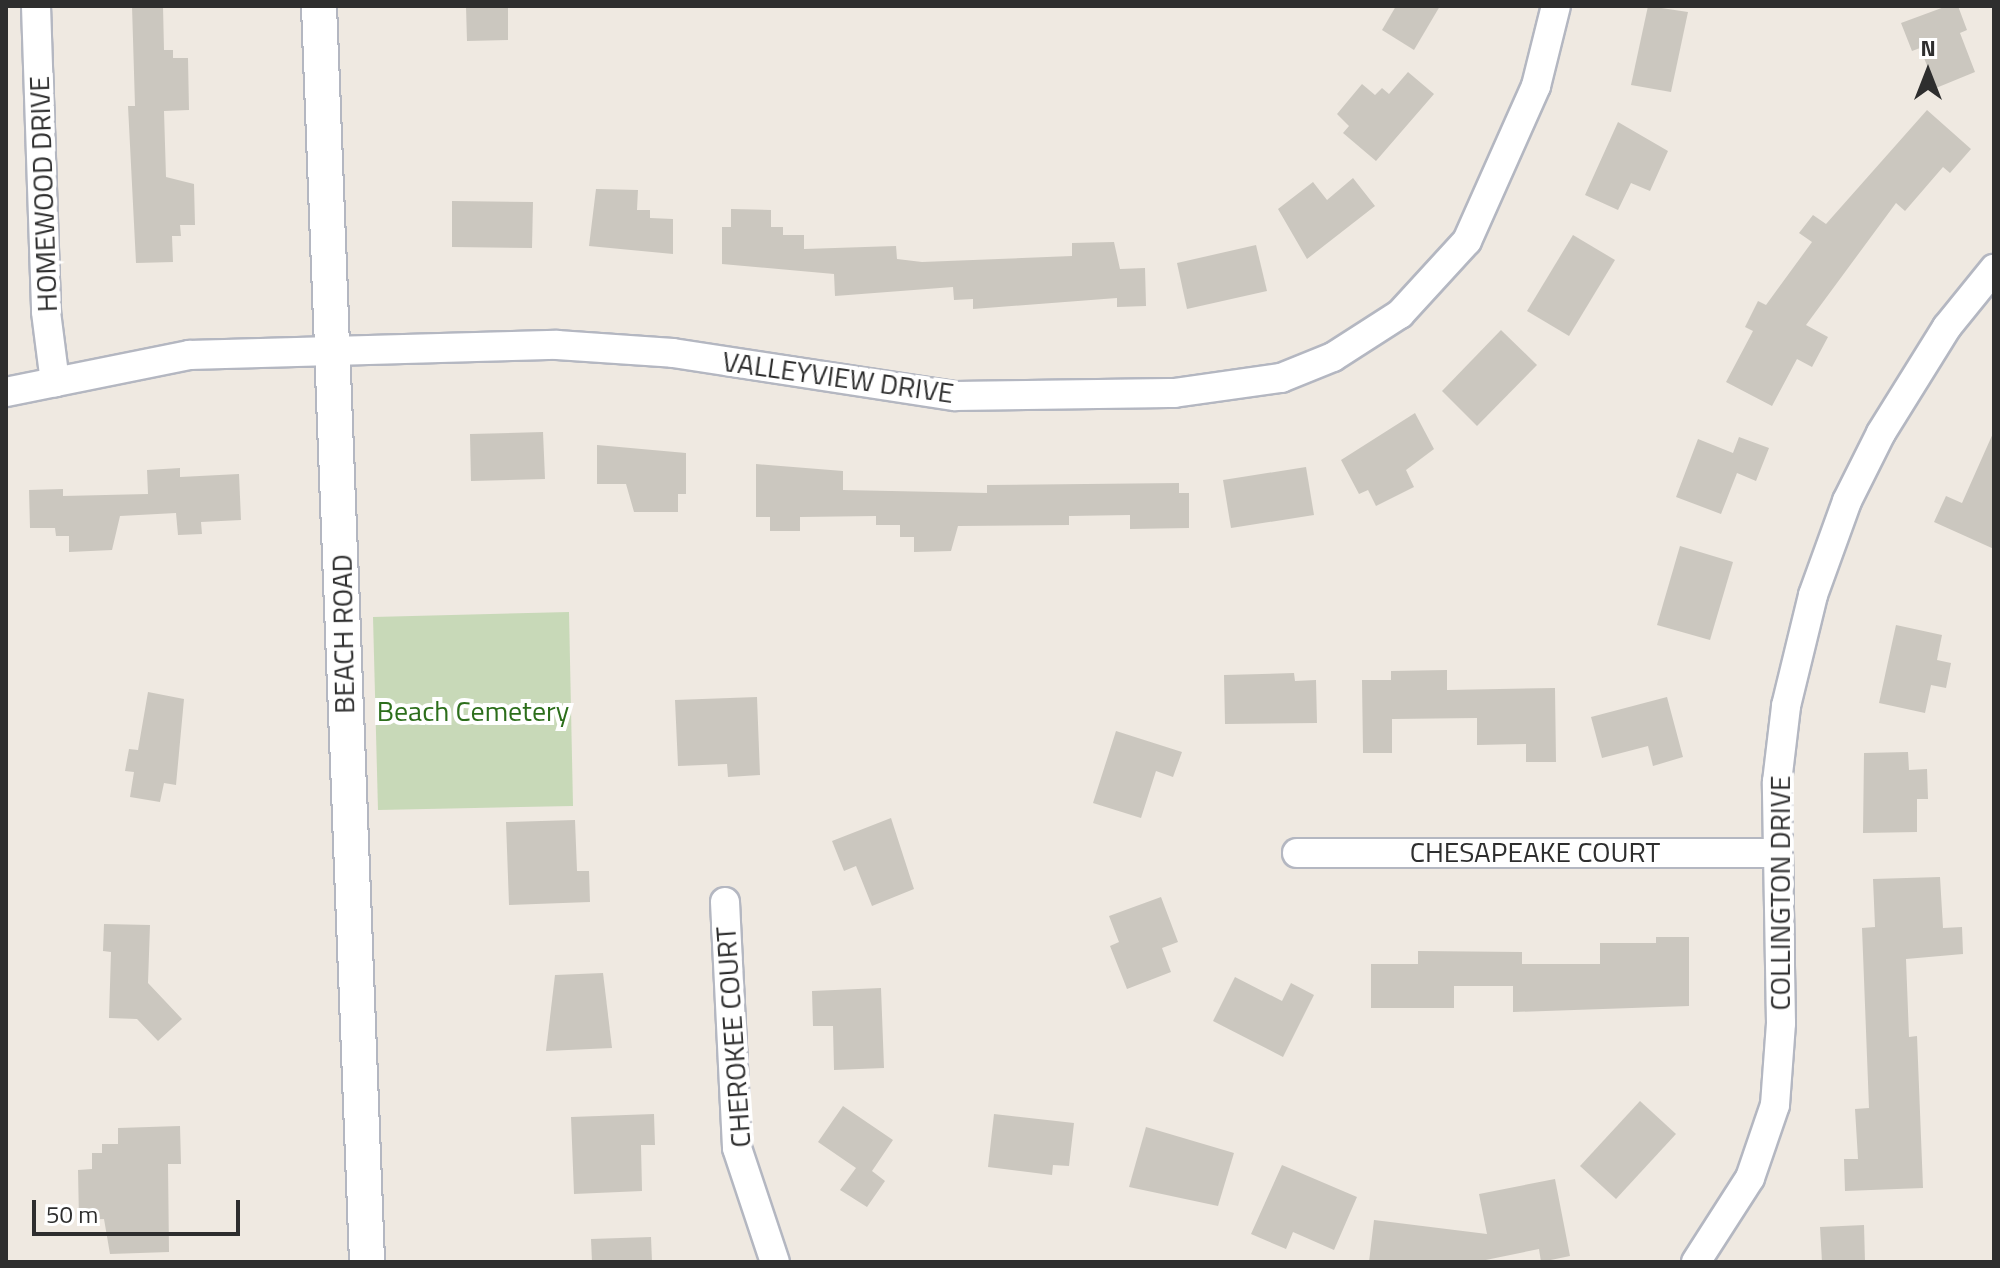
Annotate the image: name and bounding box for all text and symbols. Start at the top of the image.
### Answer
text: N [1920,31,1936,65]
north arrow [1888,32,1968,112]
street label: HOMEWOOD DRIVE [22,75,64,313]
street label: VALLEYVIEW DRIVE [720,344,956,410]
street label: BEACH ROAD [325,554,361,714]
park label: Beach Cemetery [377,694,569,728]
street label: COLLINGTON DRIVE [1763,775,1797,1011]
street label: CHESAPEAKE COURT [1410,835,1660,869]
street label: CHEROKEE COURT [709,925,757,1149]
scale bar [36,1184,244,1234]
text: 50 m [46,1196,98,1232]

